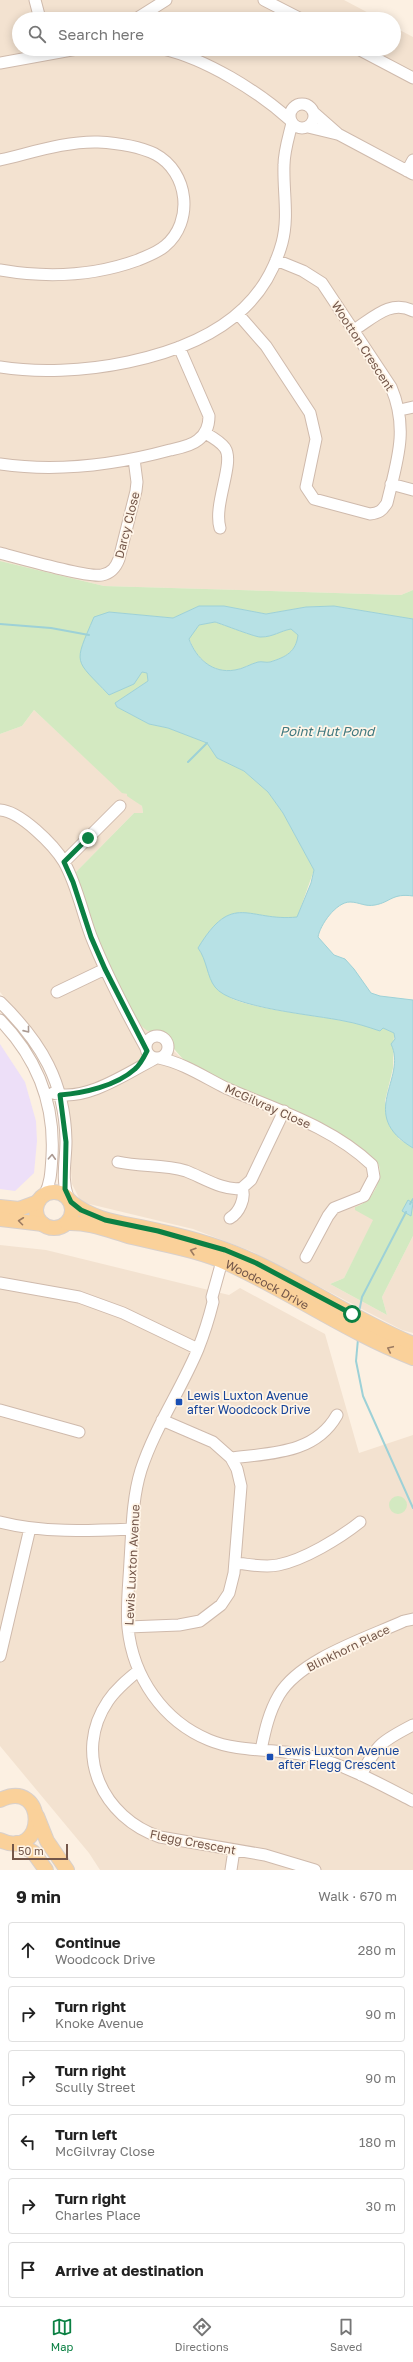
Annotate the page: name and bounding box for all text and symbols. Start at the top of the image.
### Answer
search box [12,12,401,56]
icon: search [26,23,48,45]
text: Search here [58,25,144,43]
street label: Wootton Crescent [328,298,398,394]
street label: Darcy Close [111,490,143,560]
water label: Point Hut Pond [280,723,376,739]
route end [79,829,97,847]
one-way arrow [22,1026,29,1033]
street label: McGilvray Close [223,1080,313,1132]
one-way arrow [47,1154,56,1160]
one-way arrow [18,1217,24,1226]
one-way arrow [190,1247,197,1256]
street label: Woodcock Drive [223,1256,312,1312]
route start [343,1305,361,1323]
one-way arrow [387,1346,395,1354]
place label: Lewis Luxton Avenue after Woodcock Drive [187,1388,310,1417]
marker: Lewis Luxton Avenue after Woodcock Drive [174,1397,184,1407]
street label: Lewis Luxton Avenue [121,1504,143,1626]
street label: Blinkhorn Place [304,1621,392,1675]
place label: Lewis Luxton Avenue after Flegg Crescent [278,1743,399,1772]
marker: Lewis Luxton Avenue after Flegg Crescent [265,1752,275,1762]
street label: Flegg Crescent [149,1826,237,1858]
scale bar [12,1842,68,1861]
text: 50 m [18,1844,44,1857]
text: 9 min [16,1886,61,1907]
text: Walk · 670 m [318,1888,397,1904]
text: Continue [55,1933,121,1951]
icon: ahead [17,1939,39,1961]
text: 280 m [358,1942,396,1958]
text: Woodcock Drive [55,1951,155,1967]
text: Turn right [55,1997,126,2015]
icon: right [17,2003,39,2025]
text: 90 m [365,2006,396,2022]
text: Knoke Avenue [55,2015,144,2031]
text: Turn right [55,2061,126,2079]
icon: right [17,2067,39,2089]
text: 90 m [365,2070,396,2086]
text: Scully Street [55,2079,135,2095]
text: Turn left [55,2125,117,2143]
icon: left [17,2131,39,2153]
text: 180 m [359,2134,396,2150]
text: McGilvray Close [55,2143,155,2159]
text: Turn right [55,2189,126,2207]
icon: right [17,2195,39,2217]
text: 30 m [366,2198,396,2214]
text: Charles Place [55,2207,141,2223]
icon: arrive [17,2259,39,2281]
text: Arrive at destination [55,2261,204,2279]
tab: Map [51,2316,73,2353]
tab: Directions [175,2316,229,2353]
tab: Saved [330,2316,362,2353]

